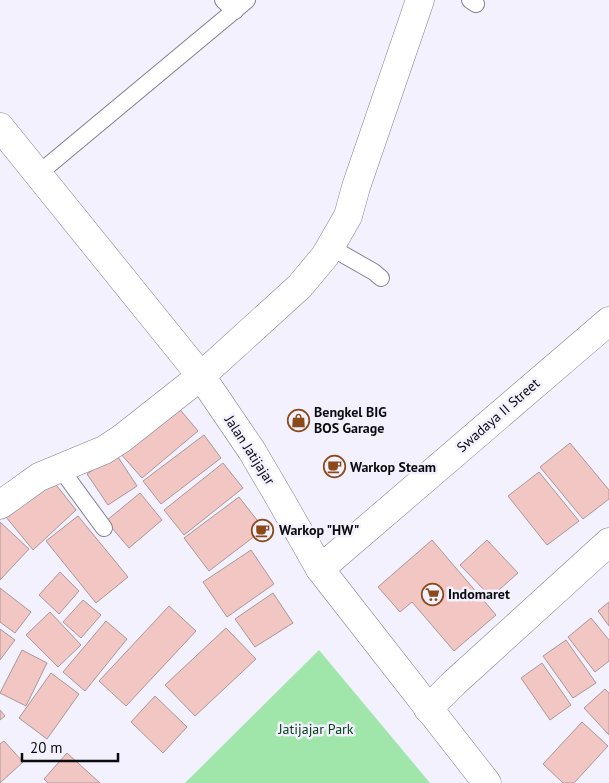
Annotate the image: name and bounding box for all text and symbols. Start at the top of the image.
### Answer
street label: Swadaya II Street [453,374,543,456]
place label: Bengkel BIG BOS Garage [314,403,387,437]
shop icon: Bengkel BIG BOS Garage [286,408,310,432]
street label: Jalan Jatijajar [220,411,279,488]
cafe icon: Warkop Steam [322,455,346,479]
place label: Warkop Steam [350,458,436,476]
cafe icon: Warkop "HW" [251,518,275,542]
place label: Warkop "HW" [279,521,359,539]
supermarket icon: Indomaret [420,582,444,606]
place label: Indomaret [448,585,510,603]
park label: Jatijajar Park [277,720,354,738]
scale bar [22,730,119,762]
text: 20 m [30,738,63,757]

